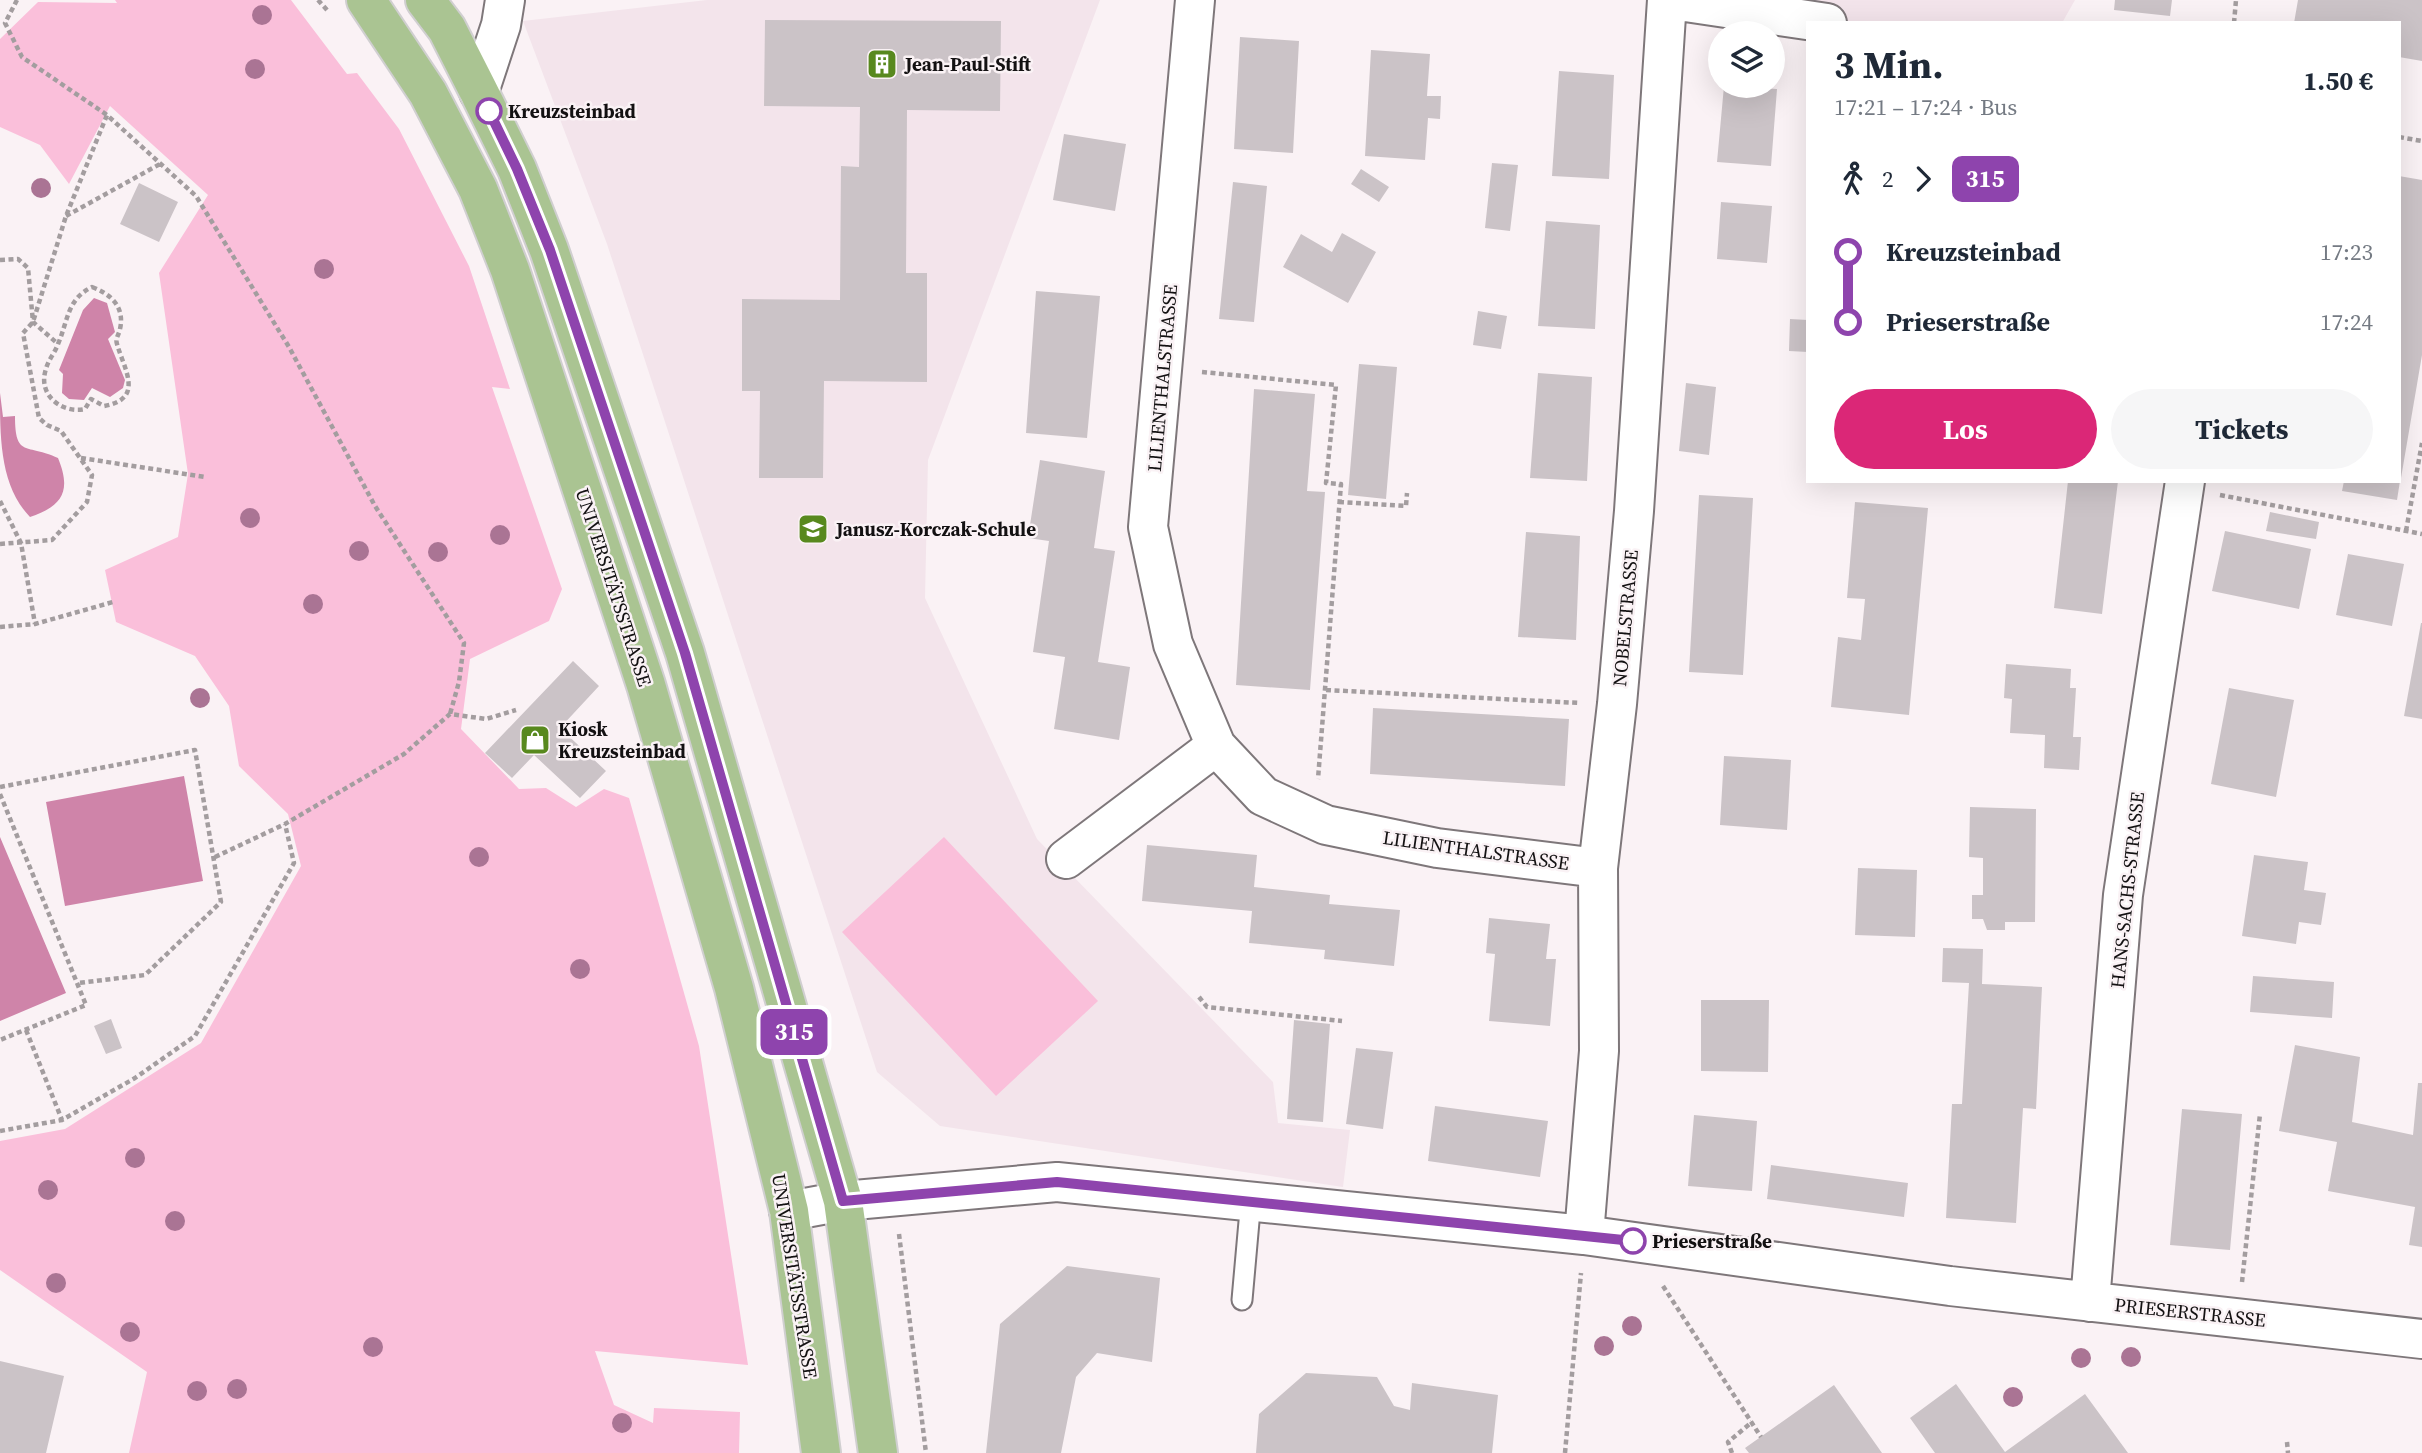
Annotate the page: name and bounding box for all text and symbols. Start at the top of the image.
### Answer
map controls [1708,21,1785,98]
button: layers [1708,21,1785,98]
text: 3 Min. [1834,39,1944,91]
building icon: Jean-Paul-Stift [865,47,899,81]
place label: Jean-Paul-Stift [904,51,1032,77]
text: 1.50 € [2303,63,2373,99]
text: 17:21 – 17:24 · Bus [1834,91,2017,123]
marker: Kreuzsteinbad [476,98,502,124]
place label: Kreuzsteinbad [508,98,636,124]
icon: walk [1834,160,1872,198]
icon: forward [1904,160,1942,198]
text: 315 [1966,162,2005,195]
text: 2 [1882,163,1894,195]
text: Kreuzsteinbad [1886,234,2061,270]
text: 17:23 [2320,236,2373,268]
street label: LILIENTHALSTRASSE [1141,283,1183,473]
text: Prieserstraße [1886,304,2050,340]
text: 17:24 [2320,306,2373,338]
button: Los [1834,389,2097,469]
button: Tickets [2111,389,2373,469]
street label: UNIVERSITÄTSSTRASSE [570,485,658,689]
school or university icon: Janusz-Korczak-Schule [796,512,830,546]
place label: Janusz-Korczak-Schule [835,516,1036,542]
street label: NOBELSTRASSE [1606,549,1644,687]
place label: Kiosk Kreuzsteinbad [558,716,686,764]
shop icon: Kiosk Kreuzsteinbad [518,723,552,757]
street label: HANS-SACHS-STRASSE [2104,790,2150,990]
street label: LILIENTHALSTRASSE [1381,824,1571,876]
line badge: 315 [754,1009,834,1055]
text: 315 [774,1015,814,1048]
street label: UNIVERSITÄTSSTRASSE [766,1172,824,1380]
marker: Prieserstraße [1620,1228,1646,1254]
place label: Prieserstraße [1652,1228,1772,1254]
street label: PRIESERSTRASSE [2113,1291,2267,1333]

